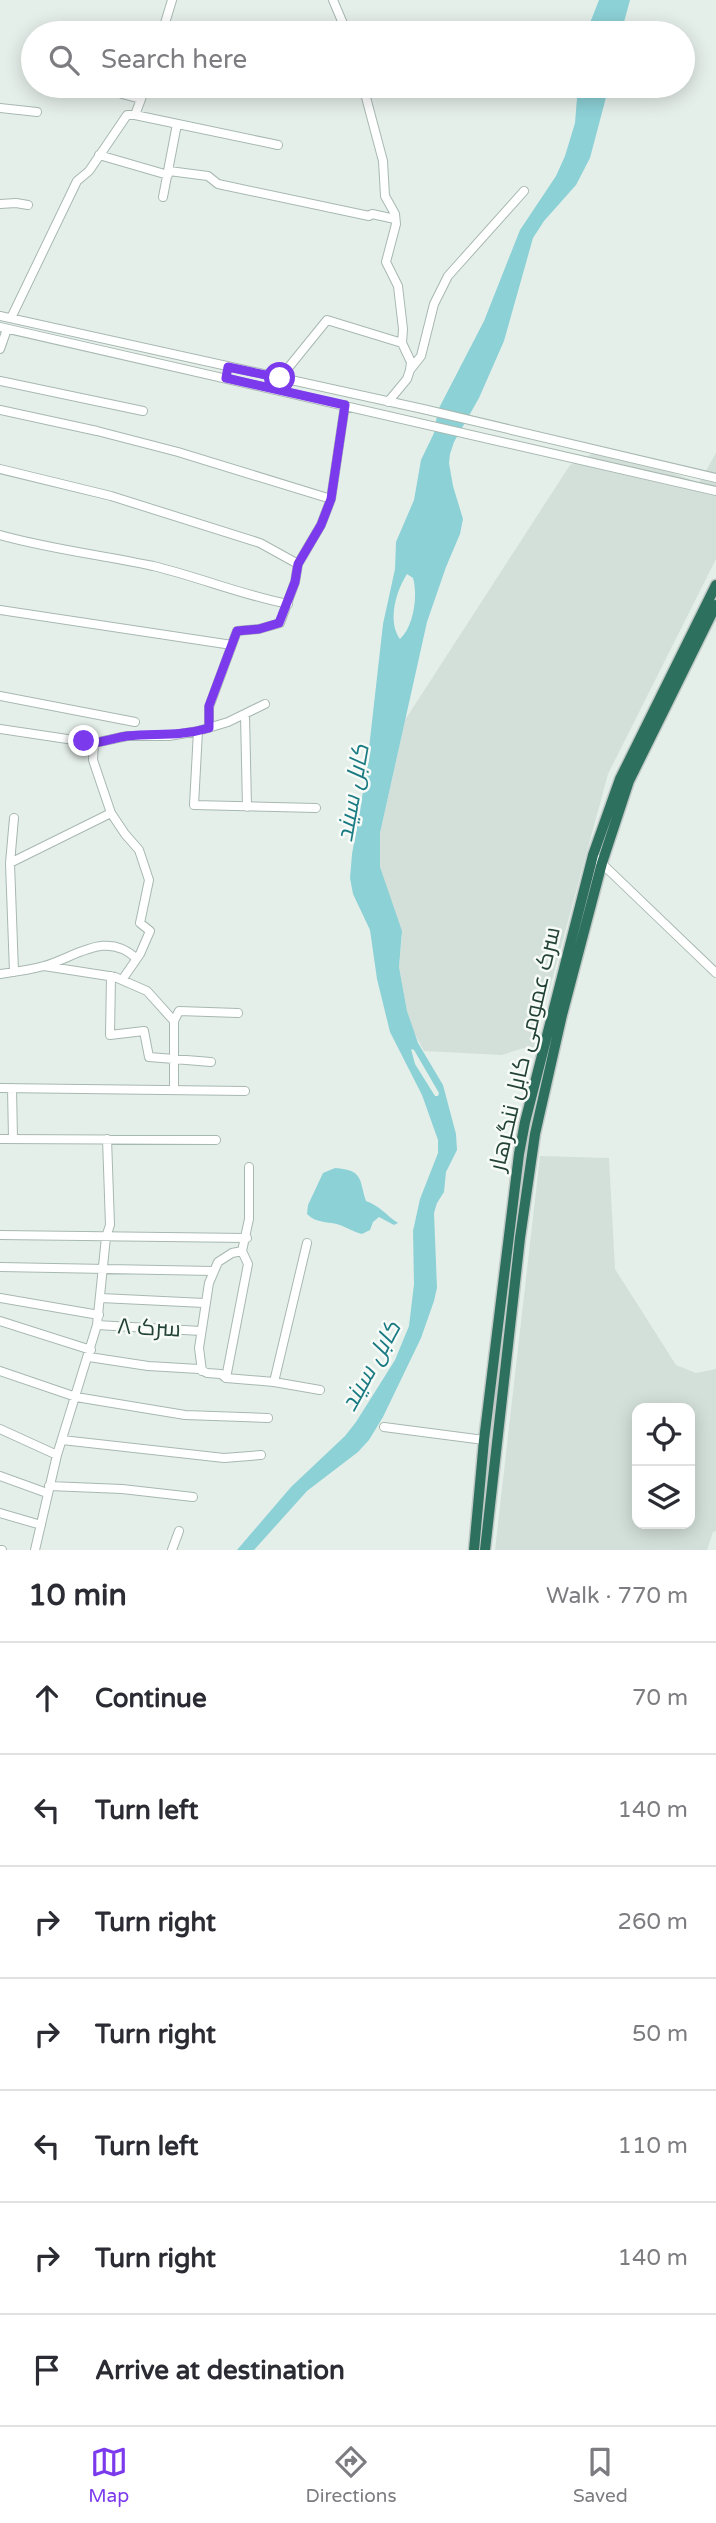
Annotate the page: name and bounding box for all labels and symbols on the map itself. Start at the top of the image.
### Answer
route start [264,362,295,393]
route end [68,725,99,756]
water label: کابل سيند [330,742,376,844]
street label: سرک عمومی کابل ننگرهار [483,924,567,1176]
street label: سرک ۸ [116,1312,182,1344]
water label: کابل سيند [334,1316,408,1416]

